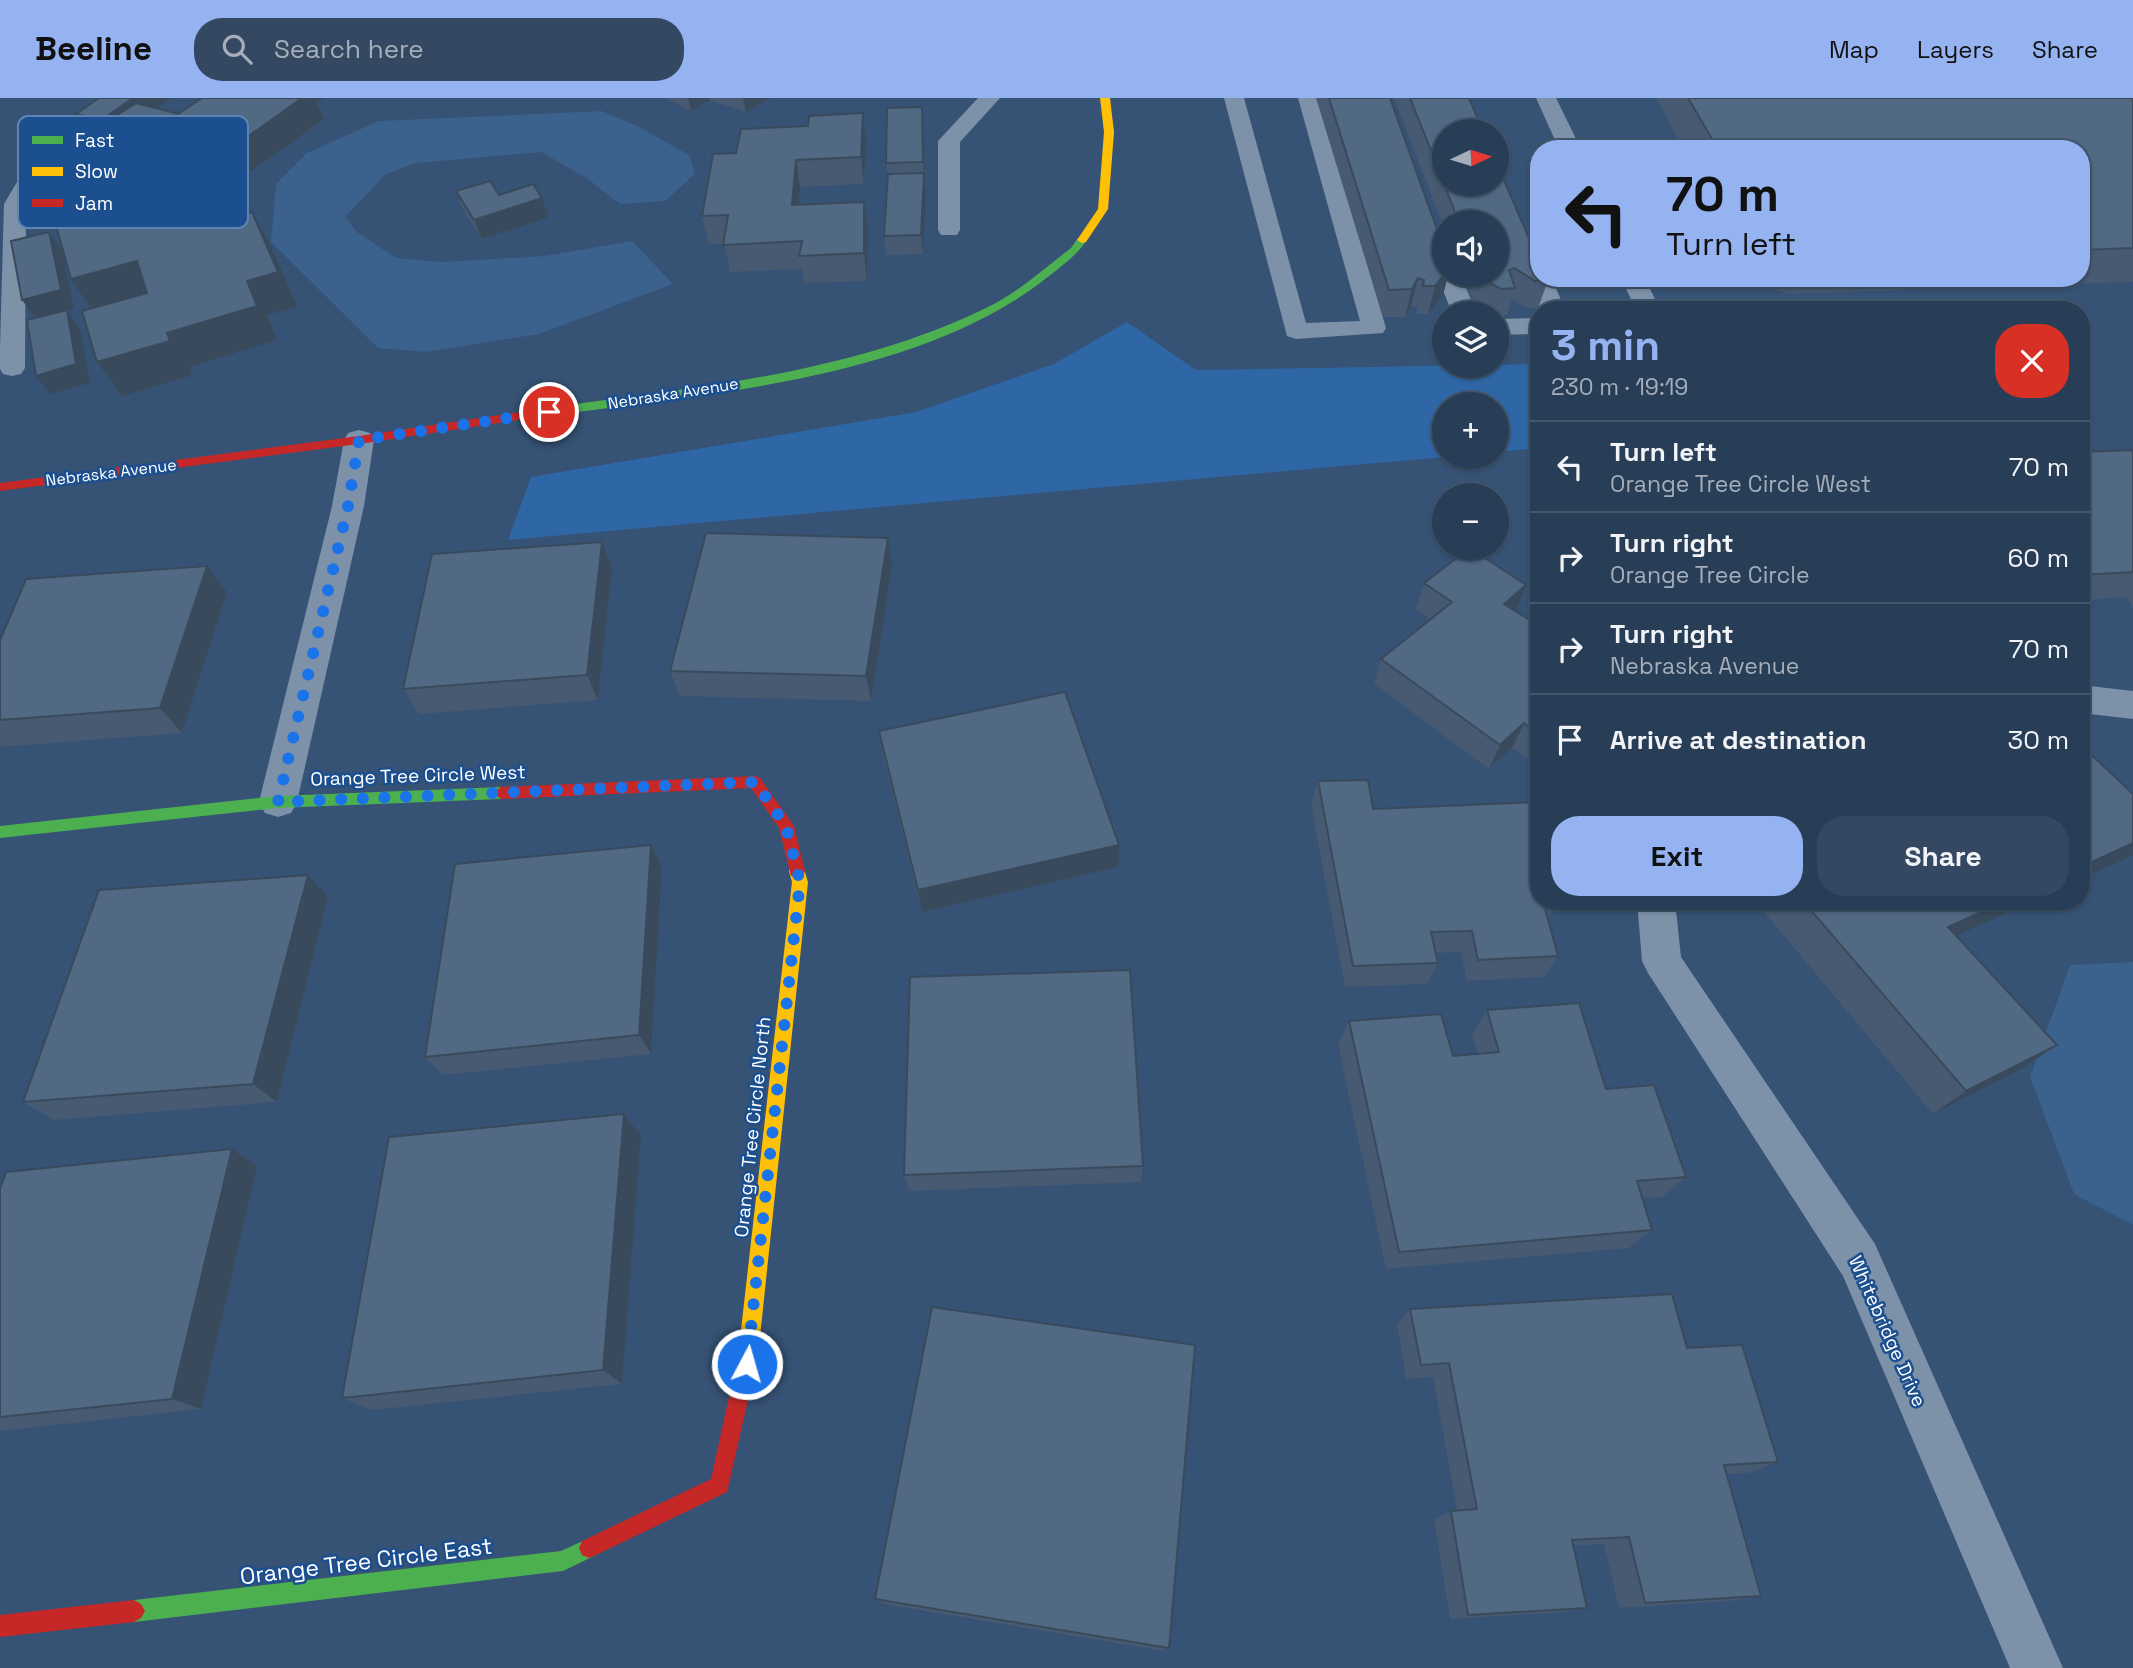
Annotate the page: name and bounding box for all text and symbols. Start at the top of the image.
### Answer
search box [194,18,684,81]
text: Beeline [35,28,152,70]
icon: search [218,30,256,68]
text: Search here [274,32,424,66]
text: Map [1829,34,1879,65]
text: Layers [1917,34,1994,65]
text: Share [2032,34,2098,65]
legend [18,116,248,228]
north arrow [1432,119,1508,196]
map controls [1432,119,1509,560]
text: Fast [75,128,115,153]
text: Slow [75,159,118,184]
text: 70 m [1666,163,1779,225]
icon: left [1551,168,1642,259]
text: Jam [75,191,113,216]
button: sound [1432,210,1509,287]
text: Turn left [1666,224,1796,264]
button: layers [1432,301,1509,378]
text: 3 min [1551,319,1660,372]
button: close [1995,324,2069,398]
text: 230 m · 19:19 [1551,372,1688,402]
street label: Nebraska Avenue [606,373,740,414]
pin [519,382,579,442]
button: + [1432,392,1509,469]
icon: arrive [530,393,568,431]
text: Turn left [1610,435,1717,469]
icon: left [1551,448,1589,486]
text: 70 m [2009,450,2069,484]
street label: Nebraska Avenue [44,454,178,491]
text: Orange Tree Circle West [1610,469,1871,499]
button: − [1432,483,1509,560]
text: Turn right [1610,526,1734,560]
icon: right [1551,539,1589,577]
text: 60 m [2007,541,2069,575]
text: Orange Tree Circle [1610,560,1810,590]
text: Turn right [1610,617,1734,651]
icon: right [1551,630,1589,668]
text: 70 m [2009,632,2069,666]
text: Nebraska Avenue [1610,651,1799,681]
icon: arrive [1551,721,1589,759]
text: Arrive at destination [1610,723,1867,757]
text: 30 m [2008,723,2069,757]
street label: Orange Tree Circle West [310,759,526,792]
button: Exit [1551,816,1803,896]
button: Share [1817,816,2069,896]
street label: Orange Tree Circle North [728,1016,777,1239]
street label: Whitebridge Drive [1843,1252,1932,1411]
position arrow [710,1327,784,1401]
street label: Orange Tree Circle East [238,1531,494,1591]

